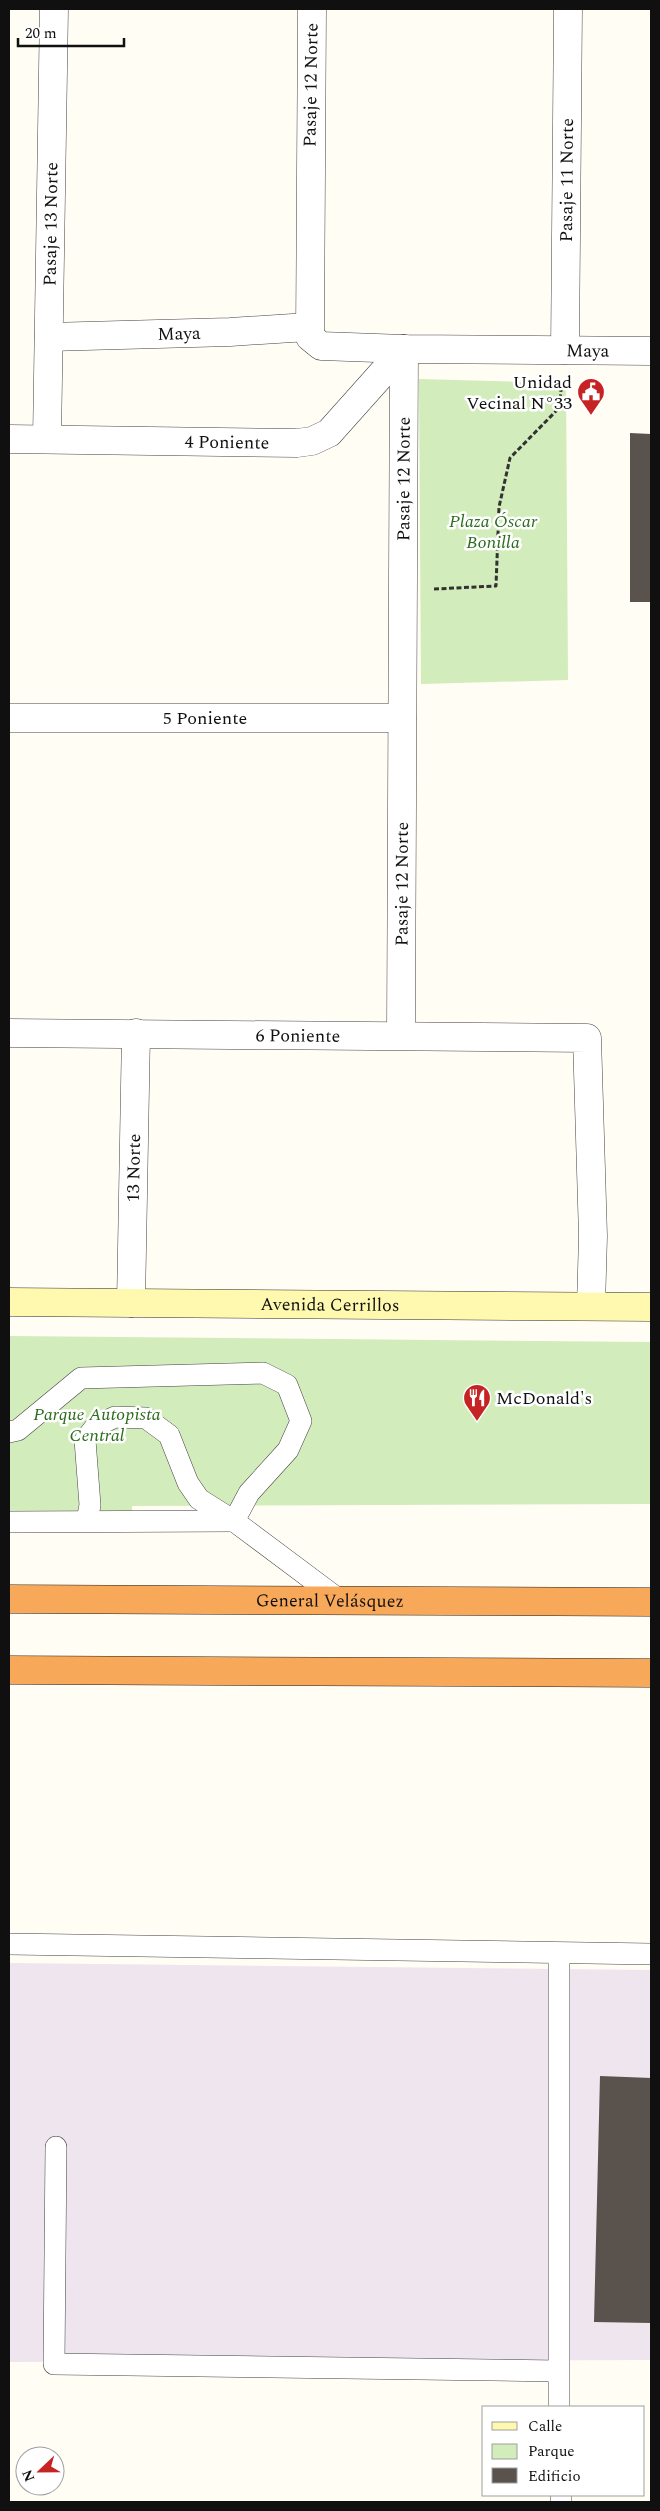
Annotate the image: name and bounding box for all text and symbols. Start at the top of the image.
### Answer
scale bar [18,15,124,47]
text: 20 m [25,22,57,45]
street label: Pasaje 12 Norte [296,23,326,147]
street label: Pasaje 11 Norte [552,118,581,242]
street label: Pasaje 13 Norte [36,162,65,286]
street label: Maya [157,319,201,348]
street label: Maya [566,337,610,364]
place label: Unidad Vecinal N°33 [466,369,572,417]
public building icon: Unidad Vecinal N°33 [576,377,606,416]
street label: Pasaje 12 Norte [390,417,417,541]
street label: 4 Poniente [184,428,270,456]
park label: Plaza Óscar Bonilla [449,508,538,556]
street label: 5 Poniente [163,705,247,732]
street label: Pasaje 12 Norte [388,822,415,946]
street label: 6 Poniente [256,1022,340,1049]
street label: 13 Norte [119,1133,148,1203]
street label: Avenida Cerrillos [260,1290,400,1319]
restaurant icon: McDonald's [462,1383,492,1422]
place label: McDonald's [496,1385,592,1412]
park label: Parque Autopista Central [33,1401,161,1449]
street label: General Velásquez [256,1587,404,1614]
legend [482,2406,645,2496]
text: Calle [528,2415,562,2438]
text: Parque [528,2440,575,2463]
north arrow [15,2446,65,2496]
text: Edificio [528,2465,581,2488]
text: N [17,2466,40,2485]

